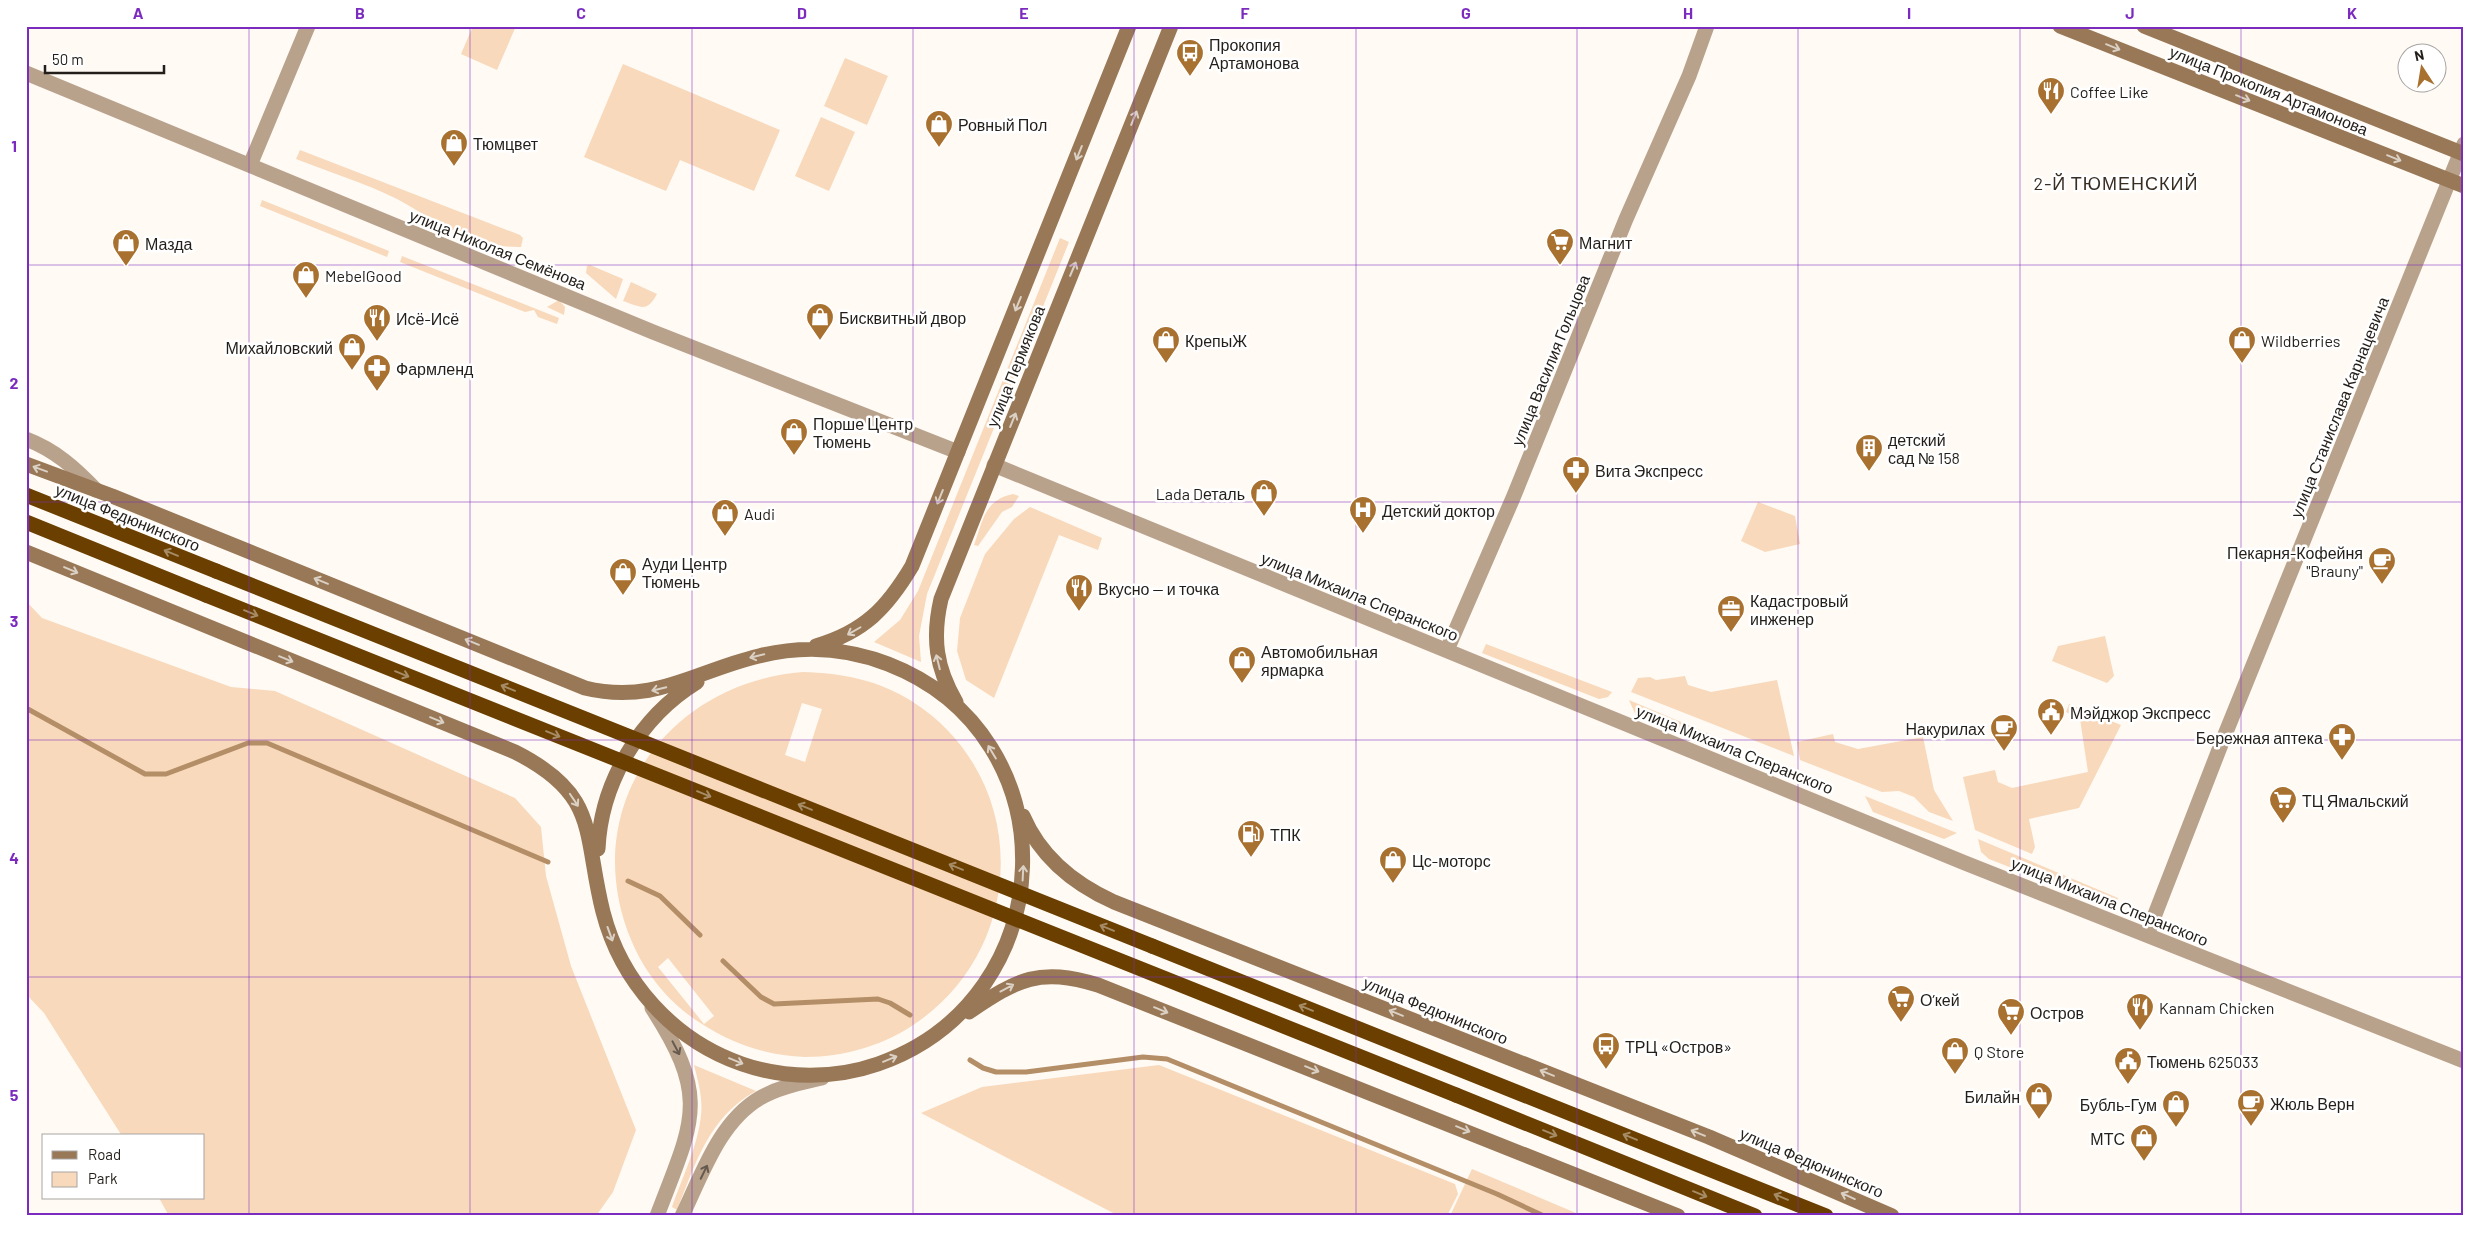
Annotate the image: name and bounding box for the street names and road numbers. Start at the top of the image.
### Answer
street label: улица Прокопия Артамонова [2167,41,2371,139]
street label: улица Николая Семёнова [407,205,589,293]
street label: улица Василия Гольцова [1507,272,1593,448]
street label: улица Станислава Карнацевича [2286,294,2392,520]
street label: улица Пермякова [982,302,1048,430]
street label: улица Федюнинского [53,479,203,555]
street label: улица Михаила Сперанского [1259,548,1461,644]
street label: улица Михаила Сперанского [1634,701,1836,797]
street label: улица Михаила Сперанского [2009,853,2211,949]
street label: улица Федюнинского [1361,972,1511,1048]
street label: улица Федюнинского [1737,1123,1887,1201]

